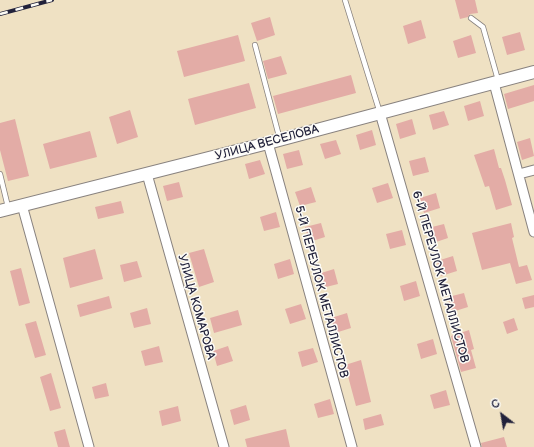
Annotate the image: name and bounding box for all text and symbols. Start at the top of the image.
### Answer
street label: УЛИЦА ВЕСЕЛОВА [214,122,320,164]
street label: 6-Й ПЕРЕУЛОК МЕТАЛЛИСТОВ [409,189,471,365]
street label: 5-Й ПЕРЕУЛОК МЕТАЛЛИСТОВ [291,204,351,380]
street label: УЛИЦА КОМАРОВА [174,253,218,361]
north arrow [482,395,522,435]
text: С [489,397,502,412]

